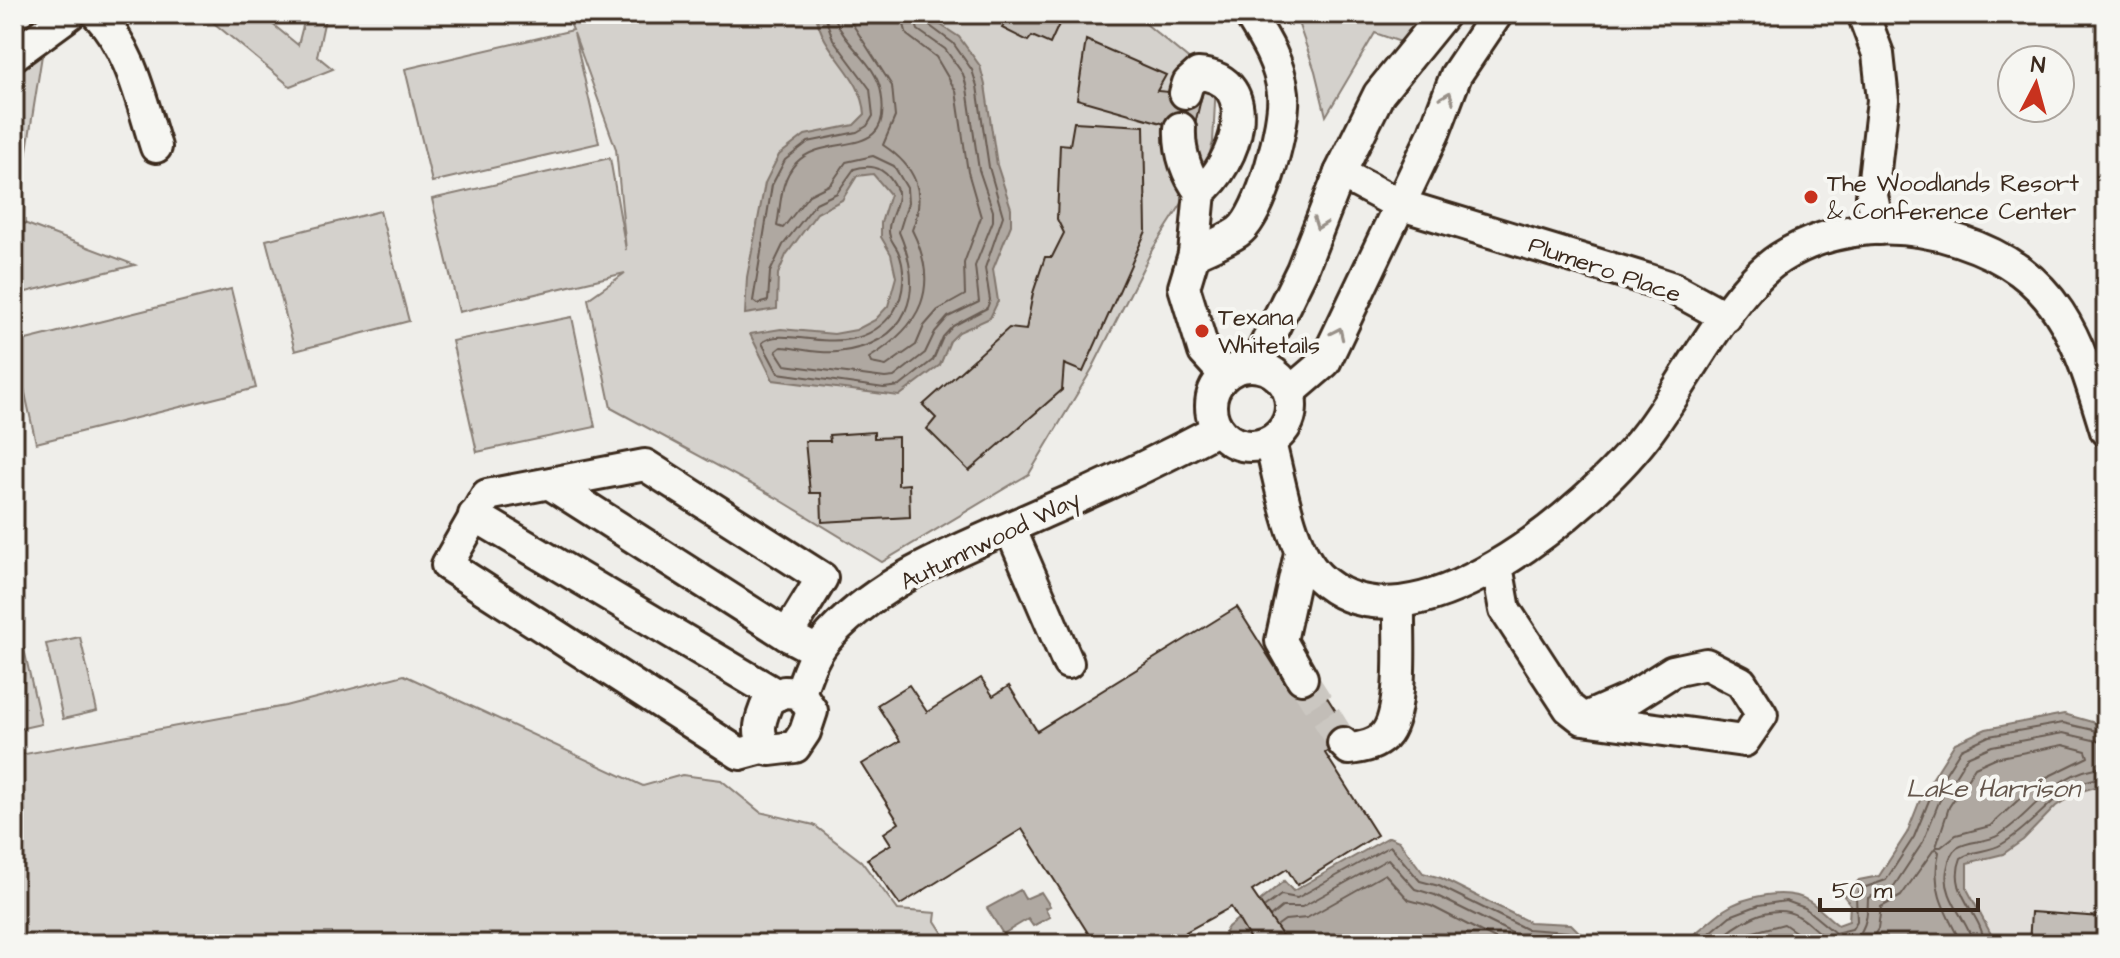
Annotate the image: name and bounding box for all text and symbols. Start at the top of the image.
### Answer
north arrow [1996,44,2076,124]
text: N [2029,49,2047,82]
one-way arrow [1438,91,1455,105]
place label: The Woodlands Resort & Conference Center [1827,167,2079,229]
marker: The Woodlands Resort & Conference Center [1802,188,1820,206]
one-way arrow [1312,216,1329,230]
street label: Plumero Place [1524,228,1685,312]
place label: Texana Whitetails [1218,301,1320,363]
marker: Texana Whitetails [1193,322,1211,340]
one-way arrow [1328,326,1344,341]
street label: Autumnwood Way [895,483,1087,600]
water label: Lake Harrison [1906,771,2082,807]
scale bar [1820,862,1978,912]
text: 50 m [1832,874,1893,908]

